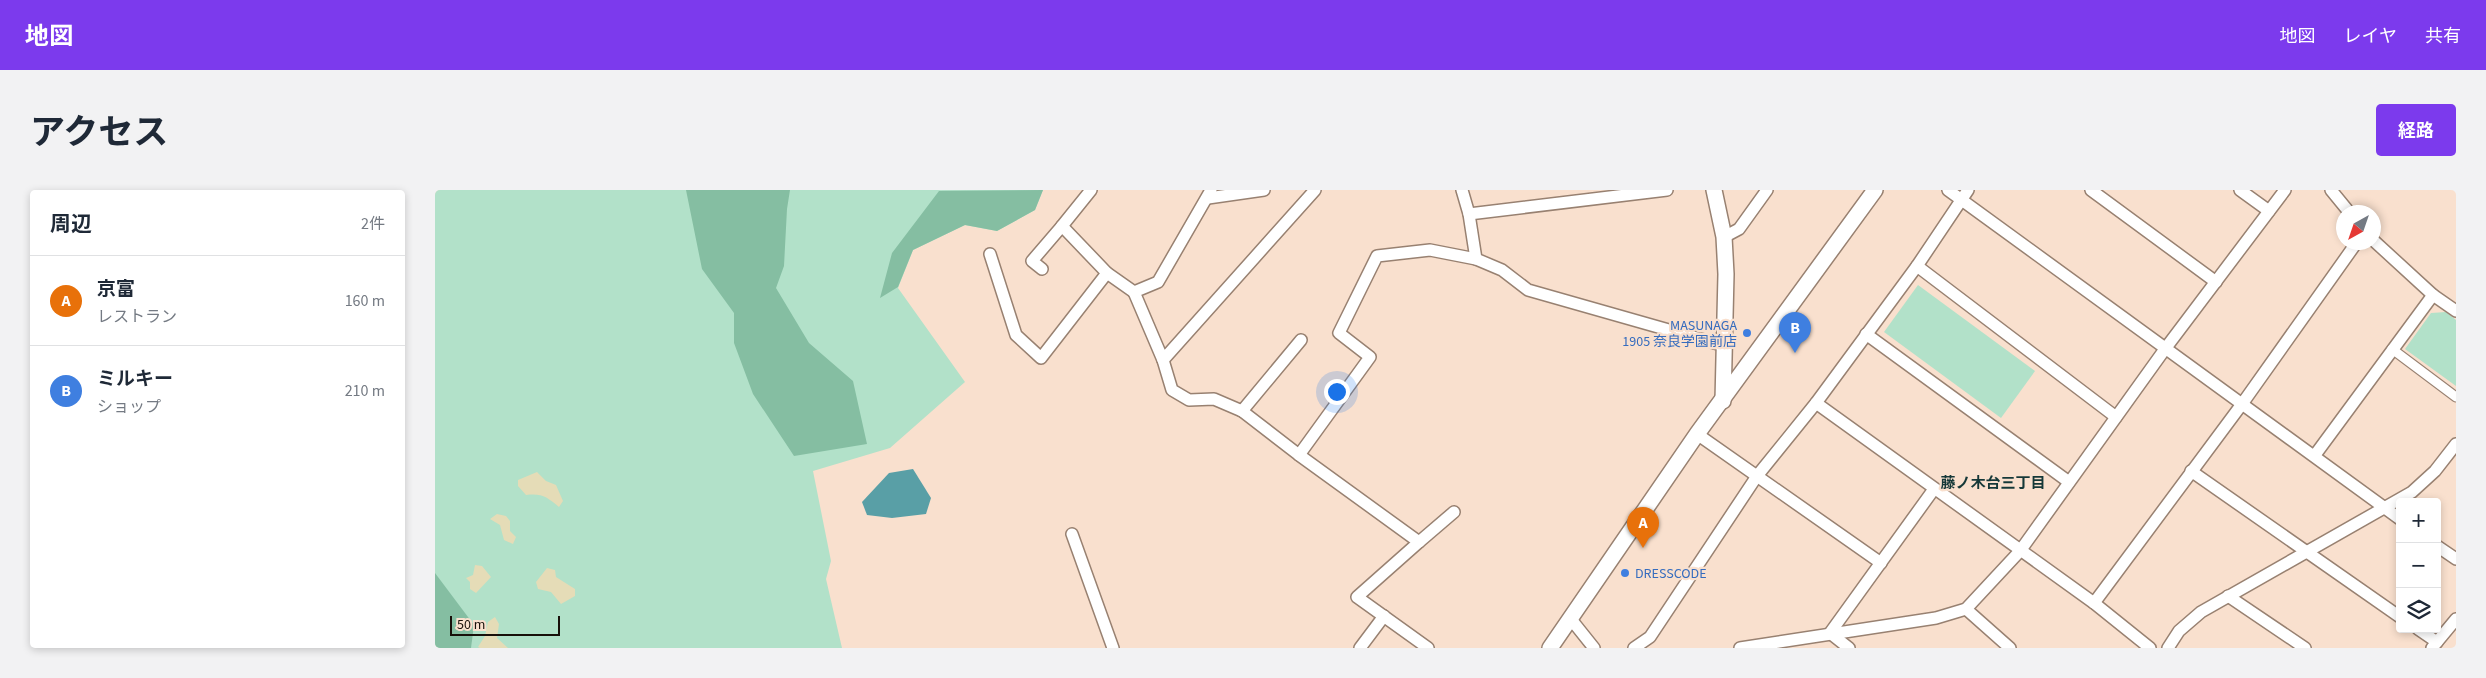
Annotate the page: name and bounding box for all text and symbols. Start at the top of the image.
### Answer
text: 地図 [25,19,73,54]
text: 地図 [2280,24,2316,49]
text: レイヤ [2344,24,2397,49]
text: 共有 [2425,24,2461,49]
button: 経路 [2376,104,2456,156]
text: アクセス [30,108,168,158]
north arrow [2336,205,2381,250]
text: 周辺 [50,209,92,239]
text: 2件 [361,213,385,235]
text: 京富 [97,276,135,303]
text: A [61,290,71,312]
text: 160 m [345,290,385,312]
text: レストラン [97,306,177,328]
pin: B [1779,312,1811,353]
place label: MASUNAGA 1905 奈良学園前店 [1622,316,1737,352]
marker: MASUNAGA 1905 奈良学園前店 [1741,327,1753,339]
text: ミルキー [97,366,173,393]
your location [1324,379,1350,405]
text: B [61,380,71,402]
text: 210 m [345,380,385,402]
text: ショップ [97,396,161,418]
district label: 藤ノ木台三丁目 [1940,473,2046,494]
map controls [2396,498,2441,633]
button: + [2396,498,2441,543]
pin: A [1627,507,1659,548]
button: − [2396,543,2441,588]
place label: DRESSCODE [1635,564,1707,584]
marker: DRESSCODE [1619,567,1631,579]
button: layers [2396,588,2441,633]
scale bar [450,613,560,636]
text: 50 m [457,615,485,635]

